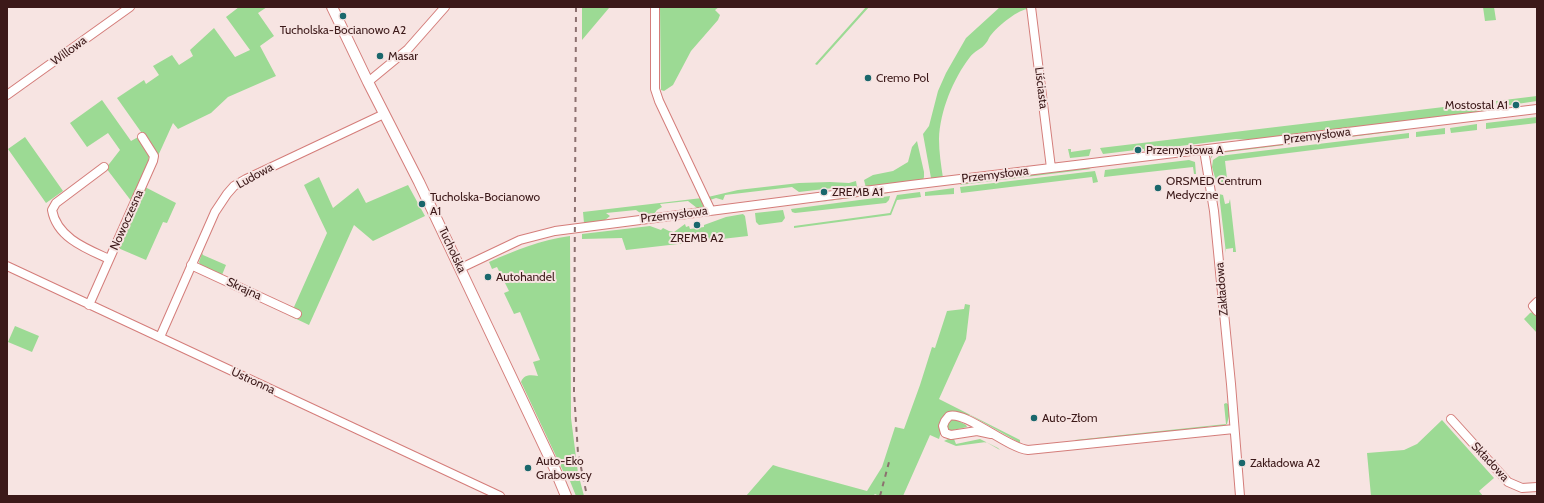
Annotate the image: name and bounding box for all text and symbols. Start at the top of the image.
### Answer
marker: Tucholska-Bocianowo A2 [338,11,348,21]
place label: Tucholska-Bocianowo A2 [280,23,406,37]
street label: Willowa [48,33,90,69]
place label: Masar [388,49,418,63]
marker: Masar [375,51,385,61]
street label: Liściasta [1031,66,1051,110]
place label: Cremo Pol [876,71,929,85]
marker: Cremo Pol [863,73,873,83]
place label: Mostostal A1 [1445,98,1508,112]
marker: Mostostal A1 [1511,100,1521,110]
street label: Przemysłowa [1283,125,1351,147]
place label: Przemysłowa A [1146,143,1223,157]
marker: Przemysłowa A [1133,145,1143,155]
street label: Ludowa [234,160,276,192]
street label: Przemysłowa [961,164,1029,186]
place label: ORSMED Centrum Medyczne [1166,174,1262,202]
marker: ORSMED Centrum Medyczne [1153,183,1163,193]
place label: ZREMB A1 [832,185,883,199]
marker: ZREMB A1 [819,187,829,197]
street label: Nowoczesna [107,188,147,252]
place label: Tucholska-Bocianowo A1 [430,190,540,218]
marker: Tucholska-Bocianowo A1 [417,199,427,209]
street label: Przemysłowa [640,204,708,226]
marker: ZREMB A2 [692,220,702,230]
street label: Tucholska [435,225,469,275]
place label: ZREMB A2 [670,231,724,245]
street label: Zakładowa [1212,262,1232,316]
place label: Autohandel [496,270,555,284]
marker: Autohandel [483,272,493,282]
street label: Skrajna [224,275,264,303]
street label: Ustronna [229,365,277,397]
place label: Auto-Złom [1042,411,1098,425]
marker: Auto-Złom [1029,413,1039,423]
street label: Składowa [1468,439,1512,485]
place label: Auto-Eko Grabowscy [536,454,592,482]
place label: Zakładowa A2 [1250,456,1320,470]
marker: Zakładowa A2 [1237,458,1247,468]
marker: Auto-Eko Grabowscy [523,463,533,473]

